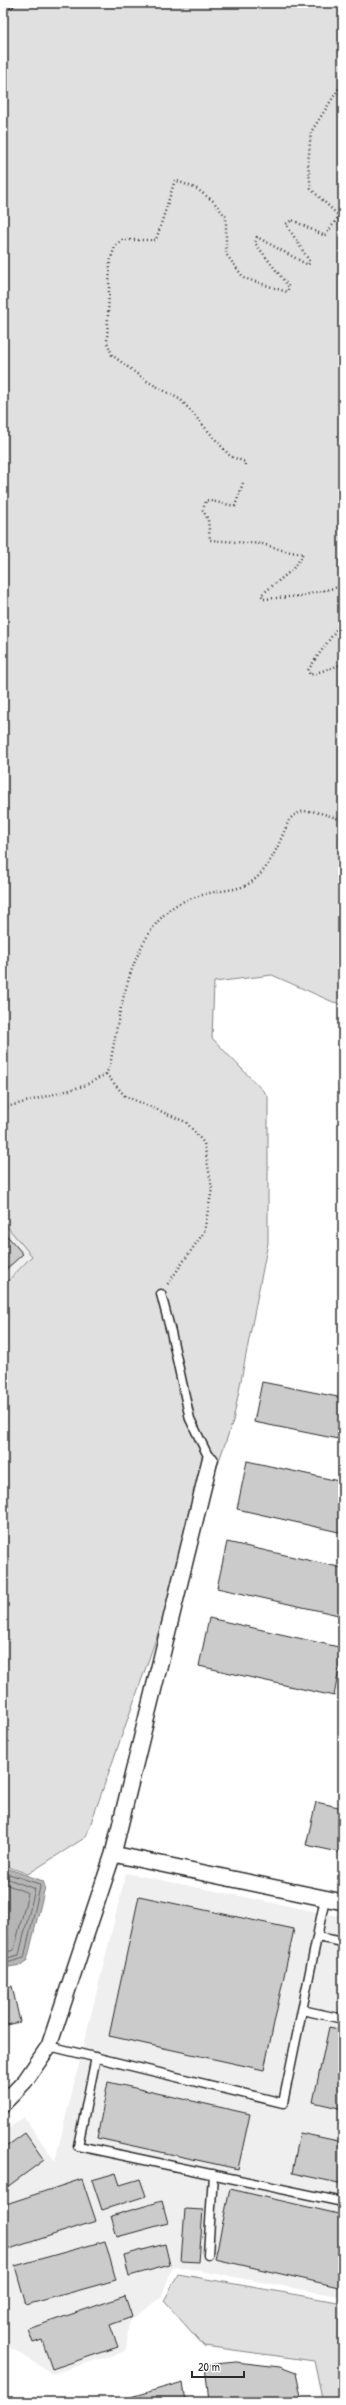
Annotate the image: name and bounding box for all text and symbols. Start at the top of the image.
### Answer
scale bar [192,2353,244,2379]
text: 20 m [198,2358,220,2375]

